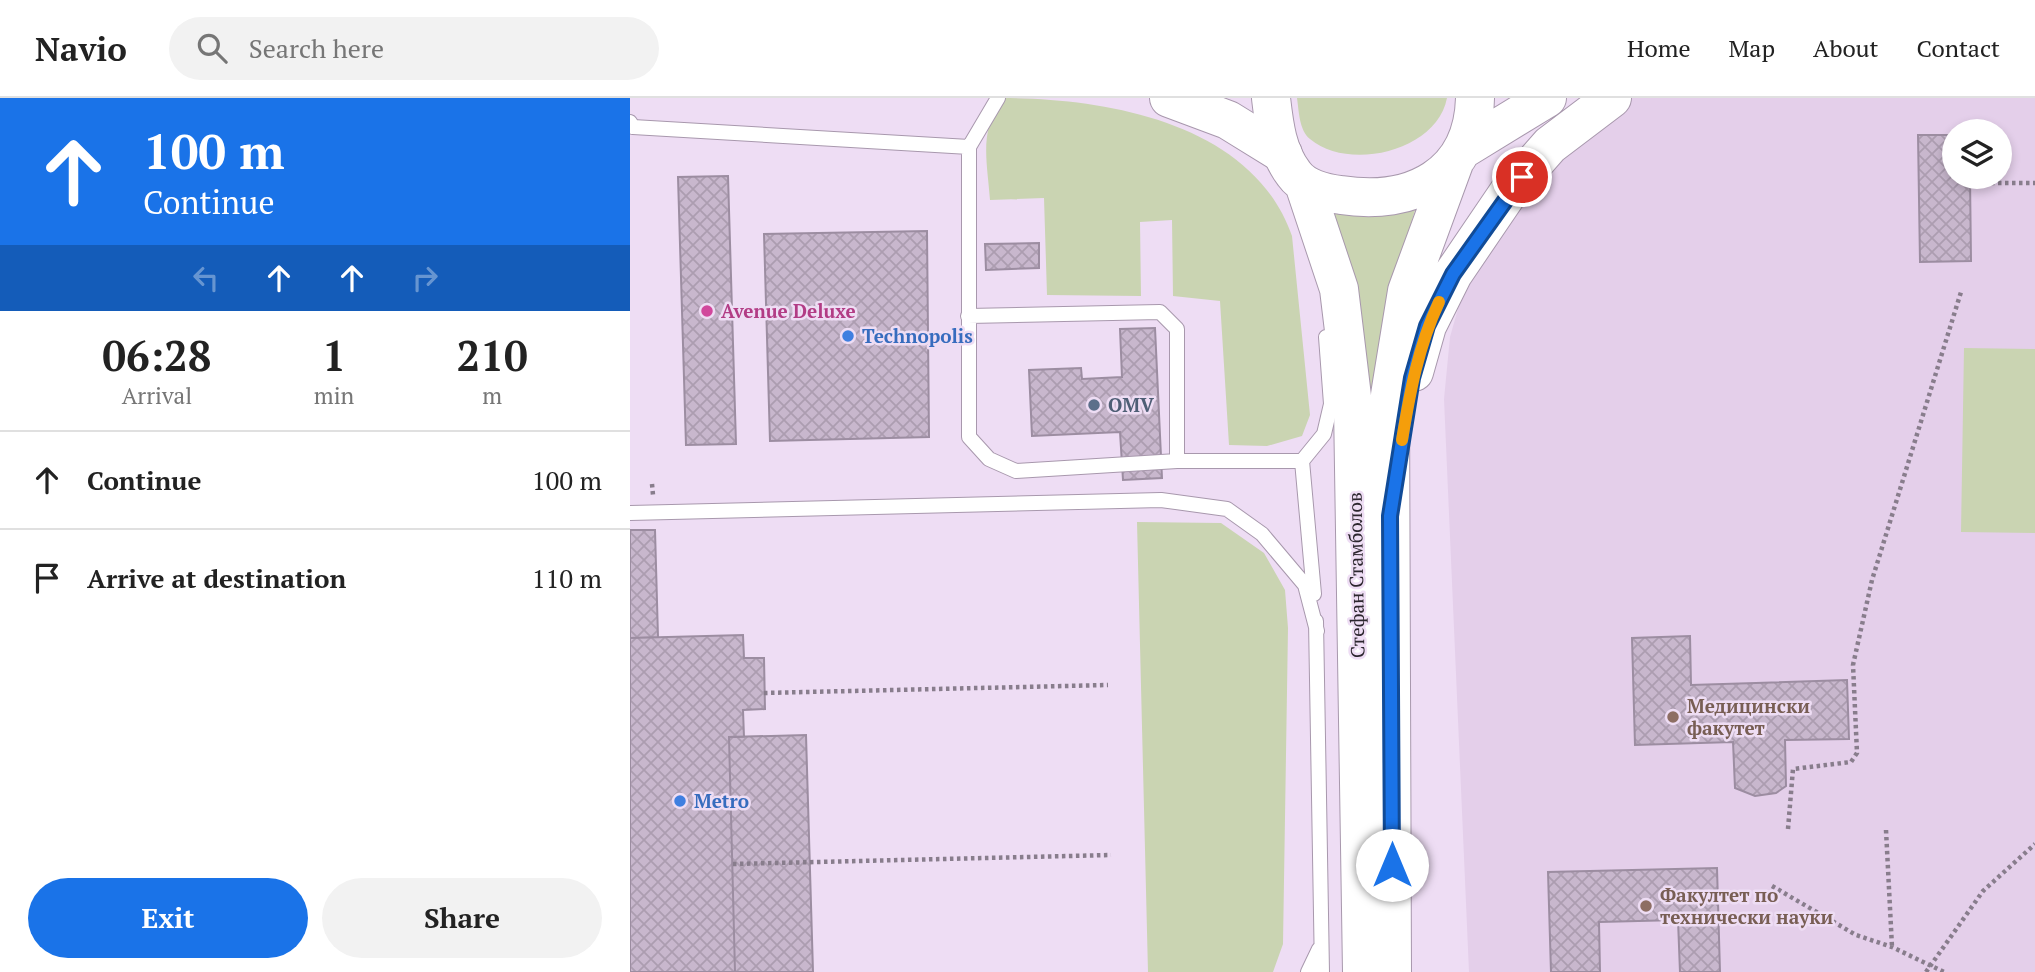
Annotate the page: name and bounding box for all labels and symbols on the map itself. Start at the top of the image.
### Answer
pin [1492,147,1552,207]
place label: Avenue Deluxe [721,298,856,323]
marker: Avenue Deluxe [699,303,715,319]
place label: Technopolis [862,323,973,348]
marker: Technopolis [840,328,856,344]
place label: OMV [1108,392,1154,417]
marker: OMV [1086,397,1102,413]
street label: Стефан Стамболов [1342,492,1369,658]
place label: Медицински факутет [1687,693,1810,740]
marker: Медицински факутет [1665,709,1681,725]
place label: Metro [694,788,749,813]
marker: Metro [672,793,688,809]
position arrow [1355,828,1429,902]
place label: Факултет по технически науки [1660,882,1834,929]
marker: Факултет по технически науки [1638,898,1654,914]

